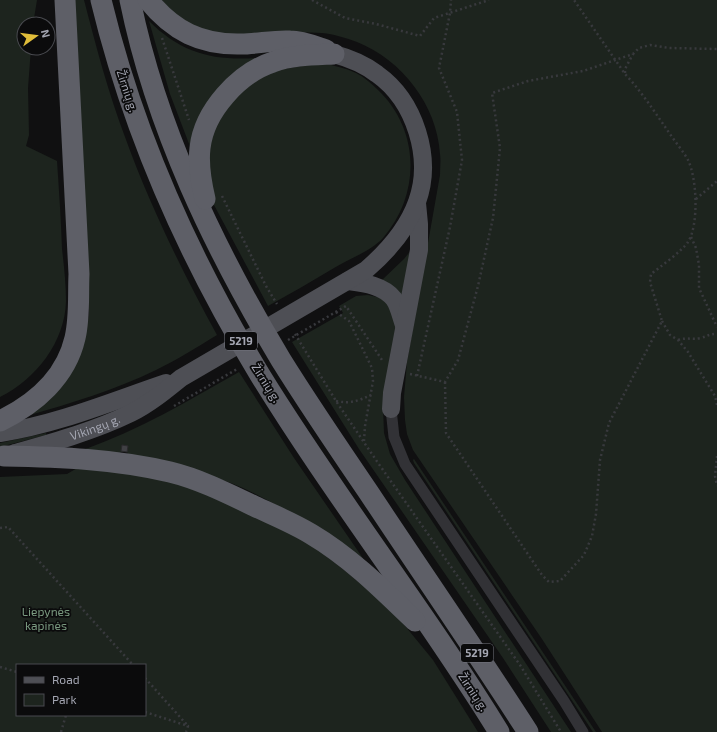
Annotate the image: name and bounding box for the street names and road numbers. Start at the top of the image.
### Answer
street label: Žirnių g. [115,68,141,114]
road number: 5219 [225,332,257,350]
street label: Žirnių g. [249,360,284,405]
street label: Vikingų g. [68,411,122,442]
road number: 5219 [461,644,493,662]
street label: Žirnių g. [456,669,492,714]

